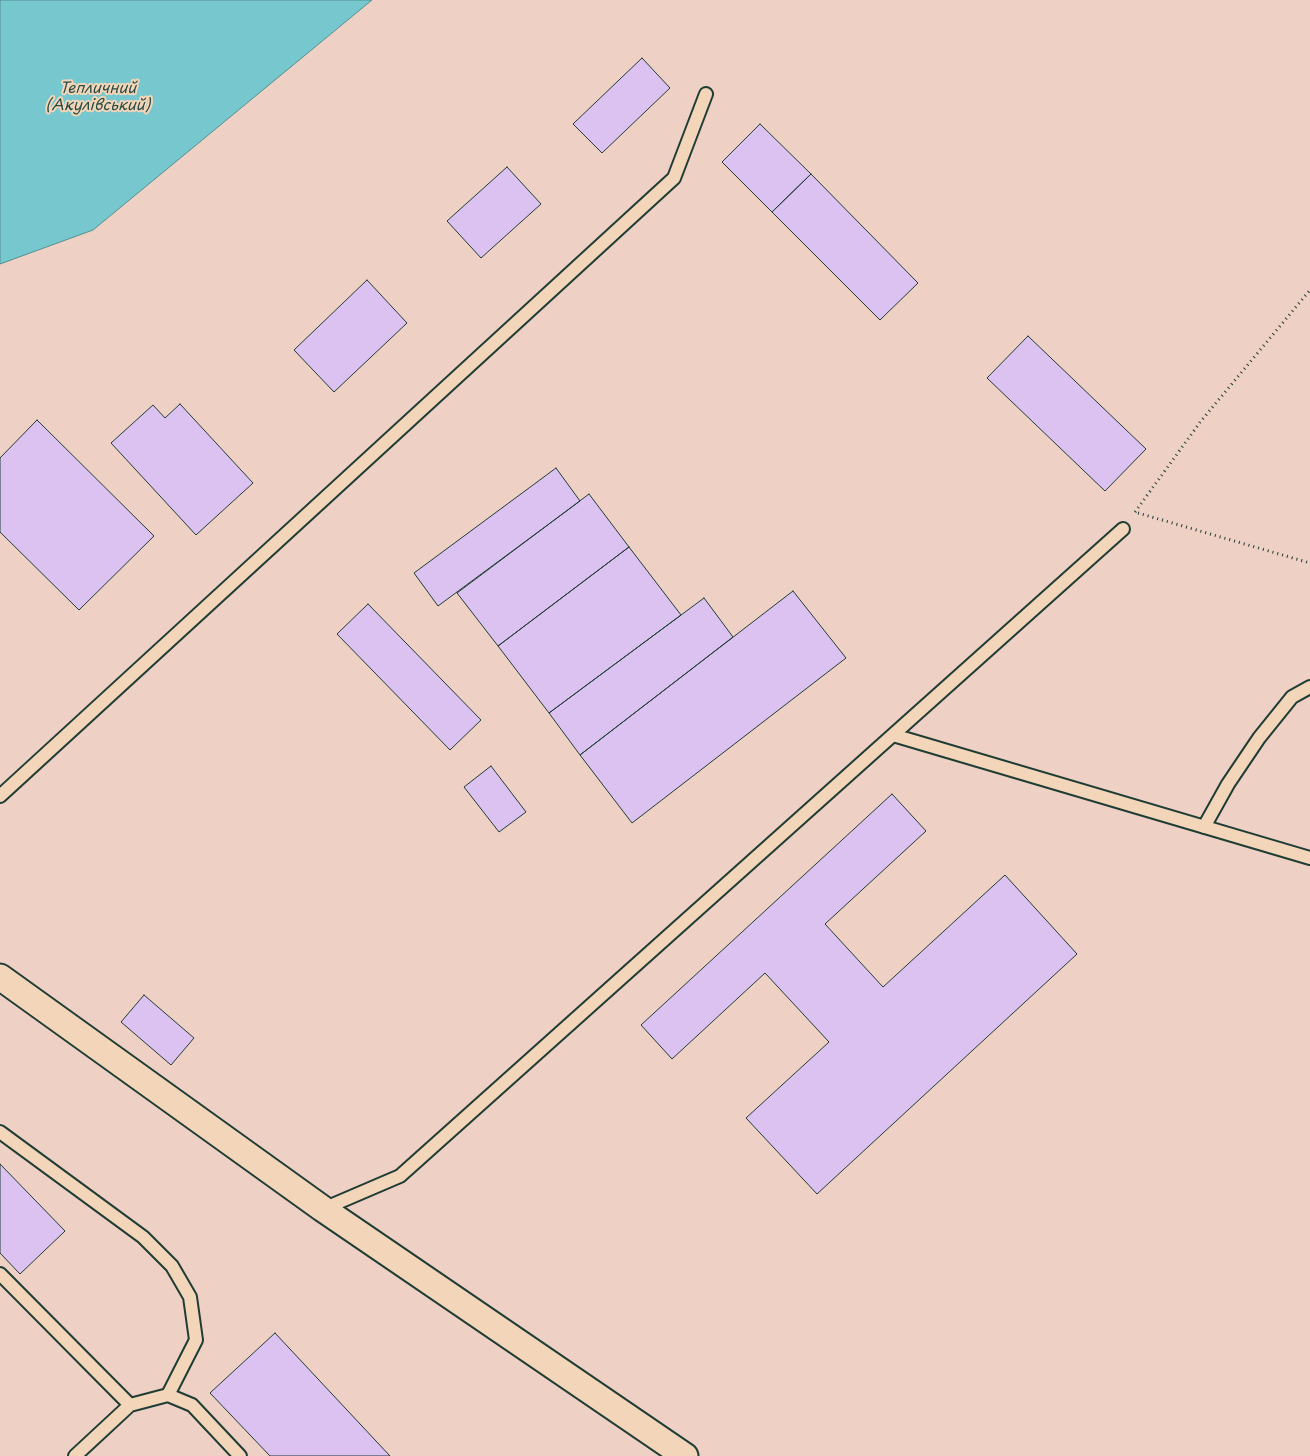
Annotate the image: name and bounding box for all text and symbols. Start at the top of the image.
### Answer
water label: Тепличний (Акулівський) [46,80,150,115]

